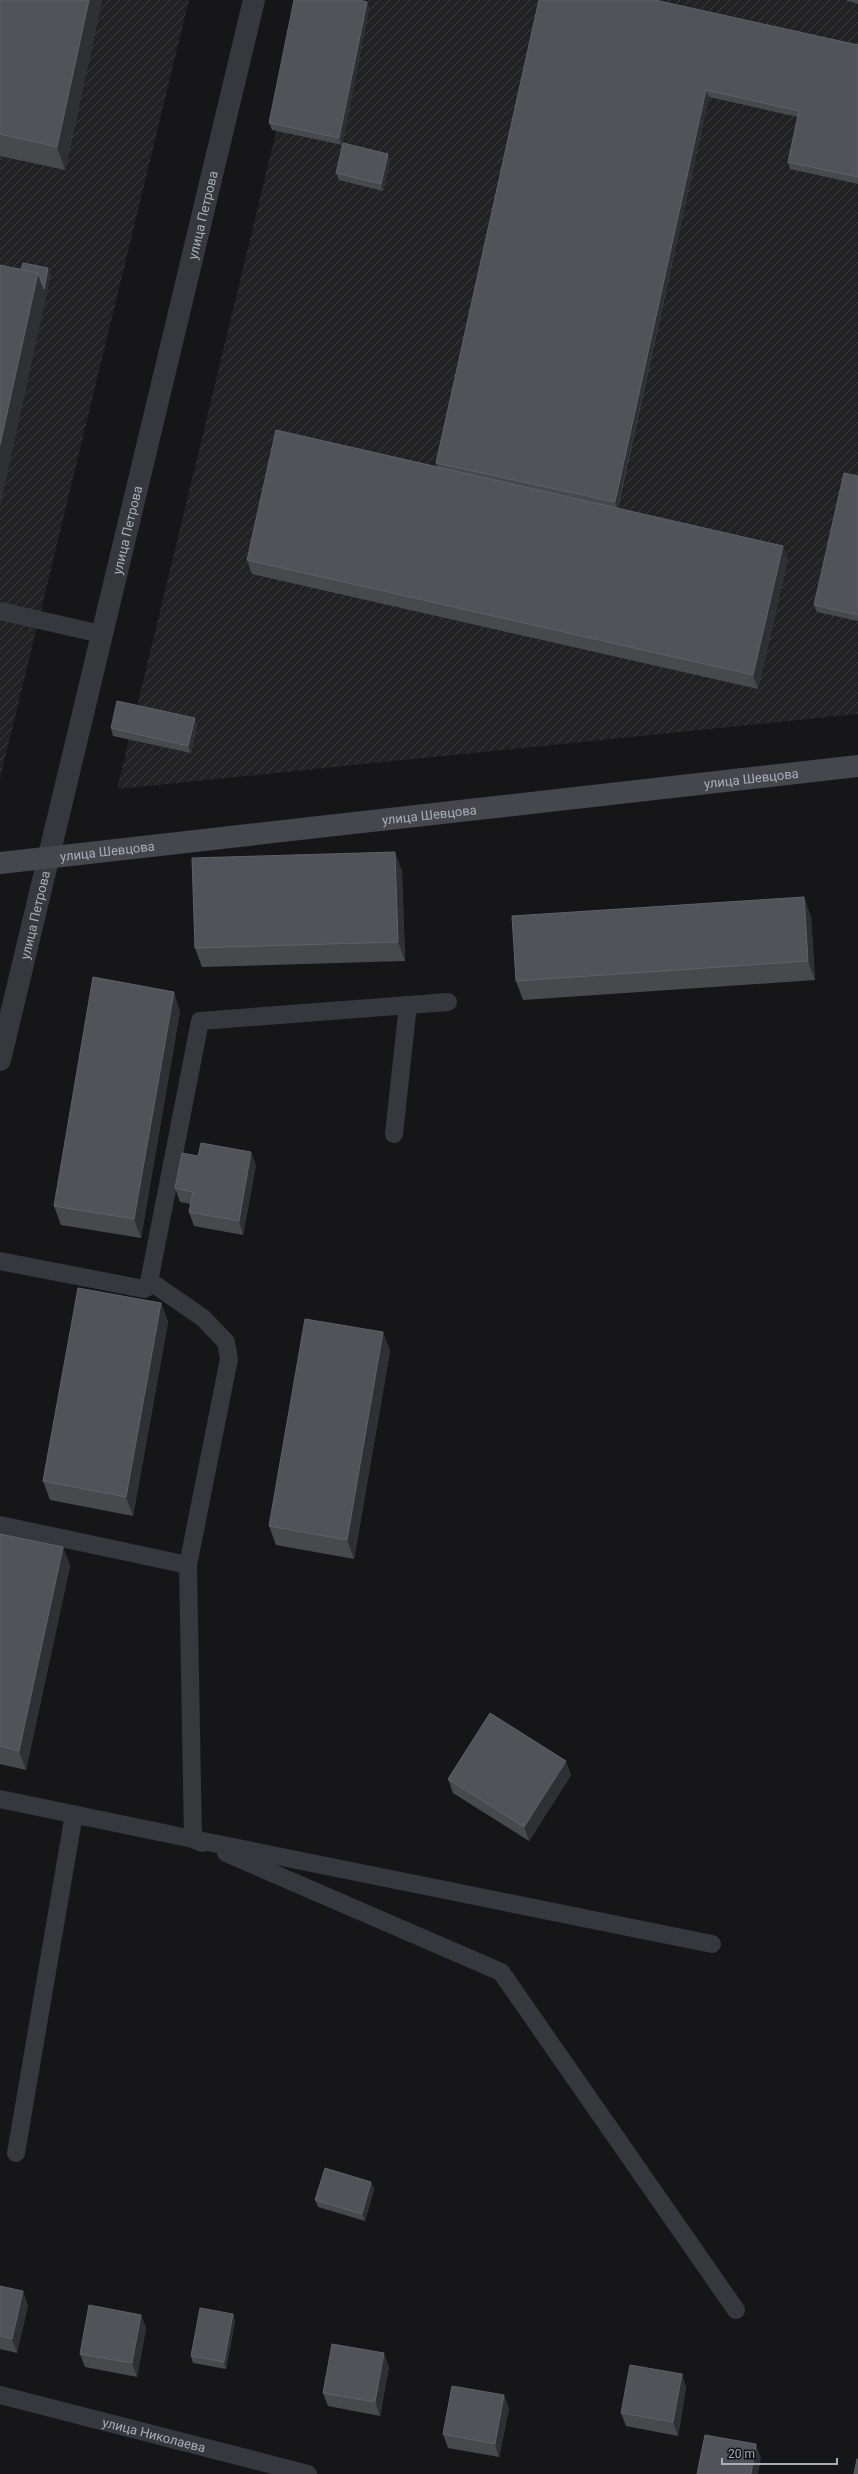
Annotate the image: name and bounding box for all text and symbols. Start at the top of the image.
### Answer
street label: улица Петрова [185,169,221,261]
street label: улица Петрова [110,484,145,576]
street label: улица Шевцова [703,766,799,791]
street label: улица Шевцова [381,802,477,828]
street label: улица Шевцова [59,839,156,864]
street label: улица Петрова [17,869,53,961]
street label: улица Николаева [101,2415,207,2455]
scale bar [722,2440,837,2466]
text: 20 m [728,2447,755,2461]

